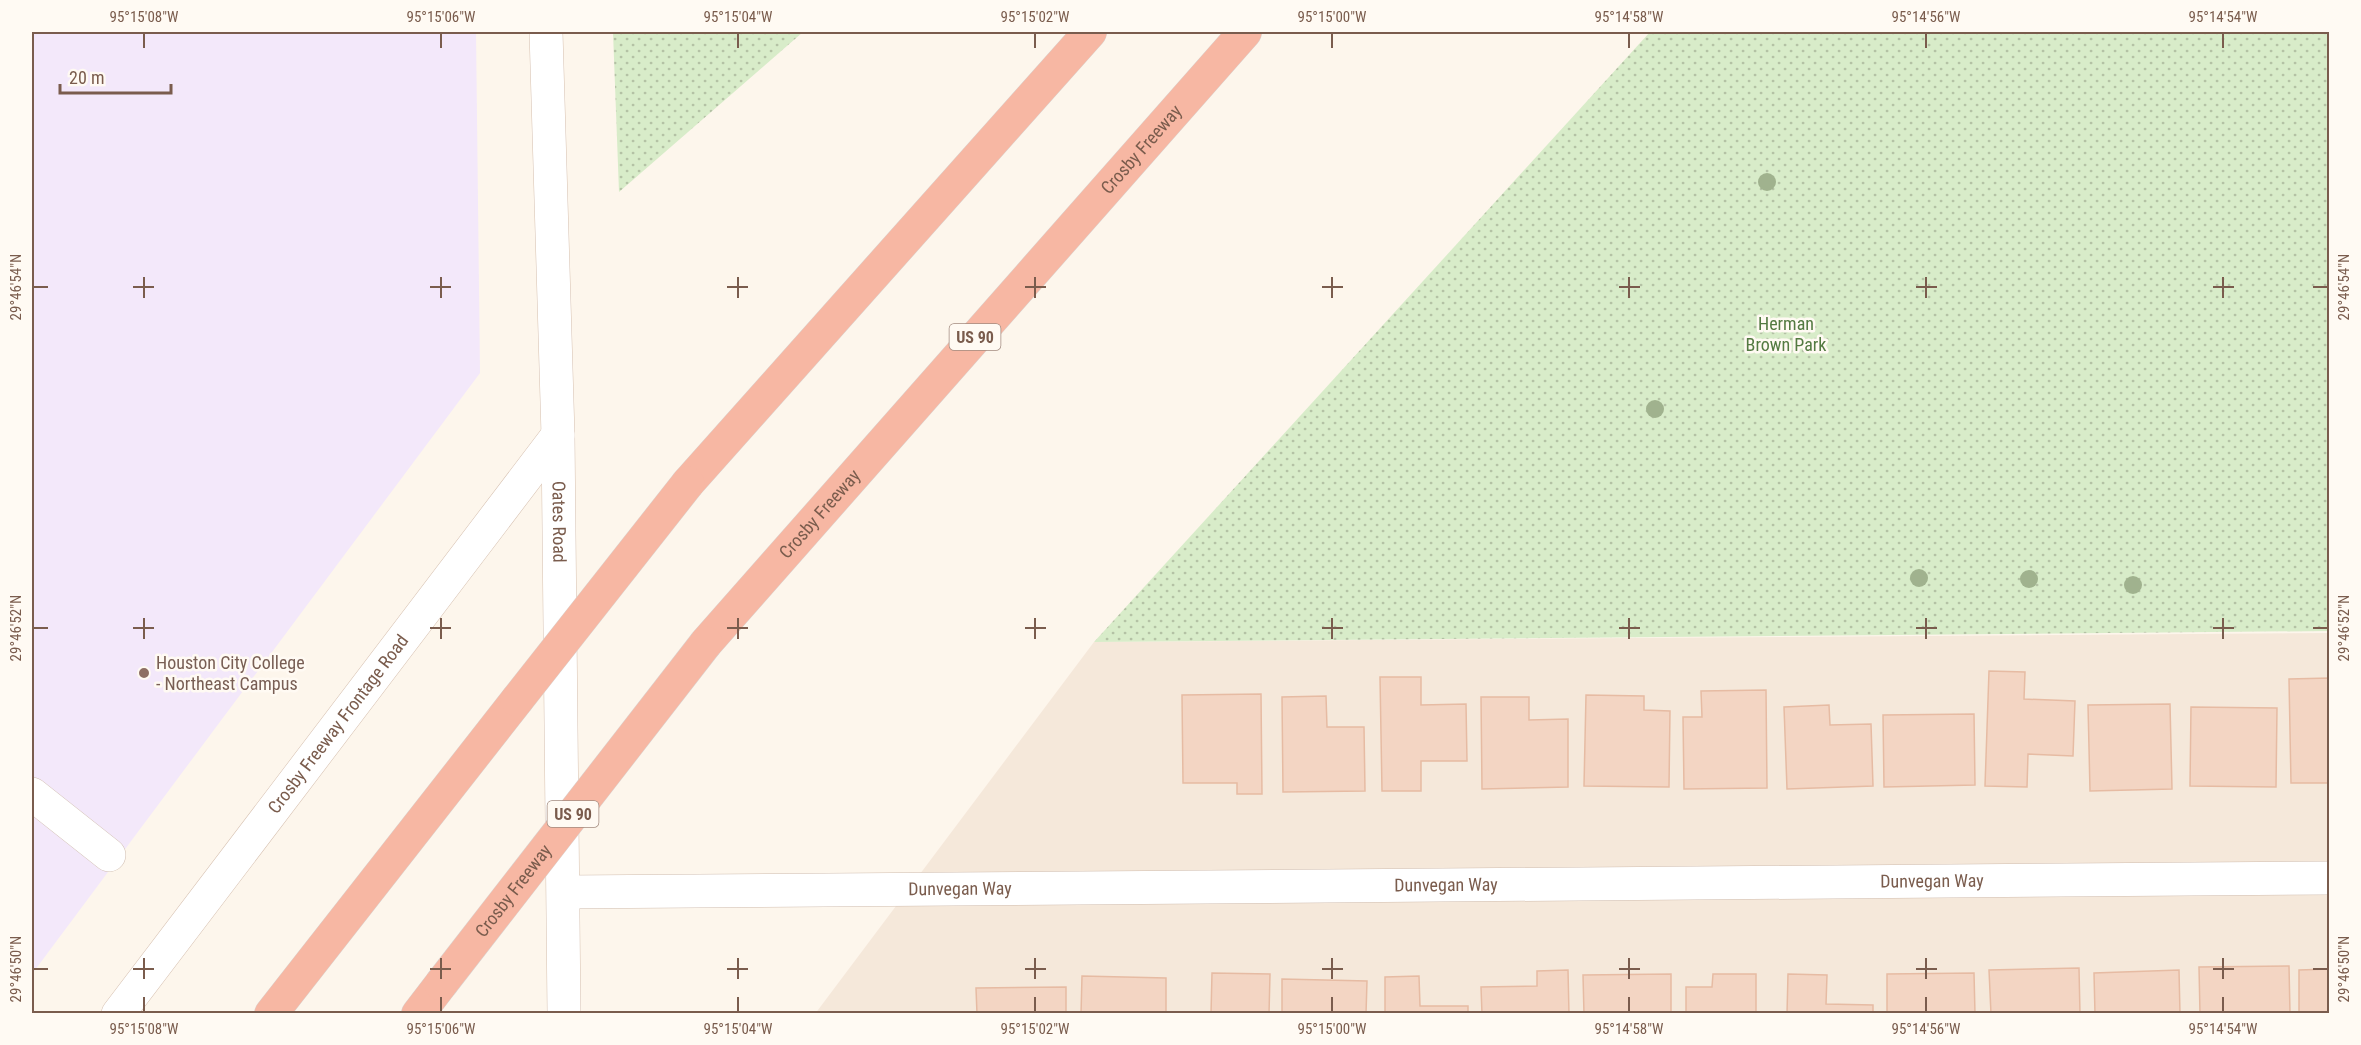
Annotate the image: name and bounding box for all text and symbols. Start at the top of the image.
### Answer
text: 95°15'08"W [110,8,179,26]
text: 95°15'06"W [407,8,476,26]
text: 95°15'04"W [704,8,773,26]
text: 95°15'02"W [1001,8,1070,26]
text: 95°15'00"W [1298,8,1367,26]
text: 95°14'58"W [1595,8,1664,26]
text: 95°14'56"W [1892,8,1961,26]
text: 95°14'54"W [2189,8,2258,26]
scale bar [60,57,171,95]
text: 20 m [69,67,104,88]
street label: Crosby Freeway [1096,100,1186,198]
text: 29°46'54"N [7,254,25,320]
text: 29°46'54"N [2335,254,2353,320]
park label: Herman Brown Park [1746,313,1826,355]
road number: US 90 [950,324,1000,350]
street label: Crosby Freeway [775,465,865,562]
street label: Oates Road [548,481,570,563]
text: 29°46'52"N [7,595,25,661]
text: 29°46'52"N [2335,595,2353,661]
street label: Crosby Freeway Frontage Road [263,630,412,817]
place label: Houston City College - Northeast Campus [156,652,305,694]
marker: Houston City College - Northeast Campus [137,666,151,680]
road number: US 90 [548,801,598,827]
street label: Crosby Freeway [470,840,556,941]
street label: Dunvegan Way [1880,870,1984,892]
street label: Dunvegan Way [1394,874,1498,895]
street label: Dunvegan Way [908,877,1012,899]
text: 29°46'50"N [7,936,25,1002]
text: 29°46'50"N [2335,936,2353,1002]
text: 95°15'08"W [110,1020,179,1038]
text: 95°15'06"W [407,1020,476,1038]
text: 95°15'04"W [704,1020,773,1038]
text: 95°15'02"W [1001,1020,1070,1038]
text: 95°15'00"W [1298,1020,1367,1038]
text: 95°14'58"W [1595,1020,1664,1038]
text: 95°14'56"W [1892,1020,1961,1038]
text: 95°14'54"W [2189,1020,2258,1038]

